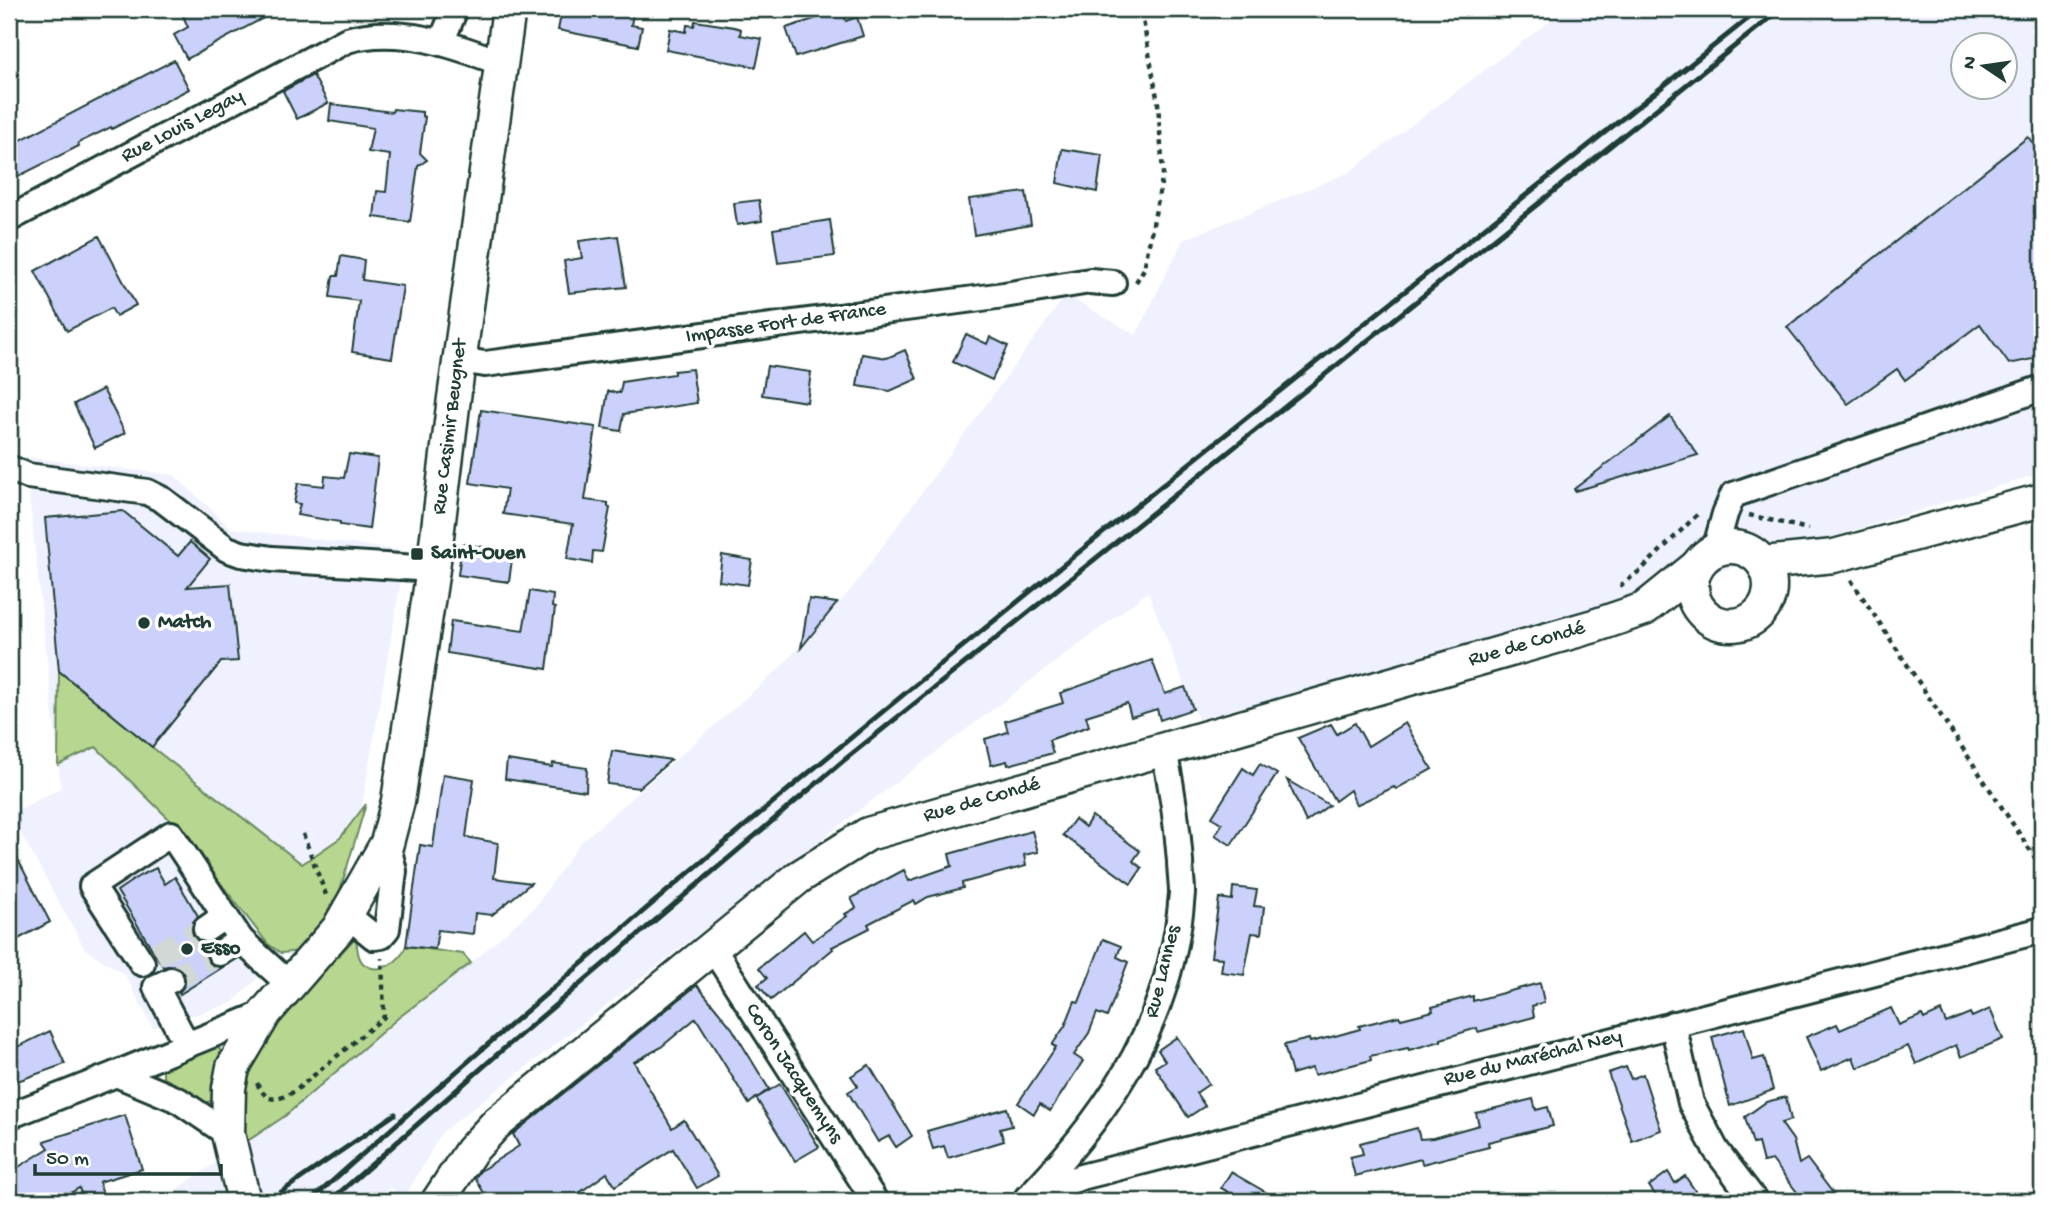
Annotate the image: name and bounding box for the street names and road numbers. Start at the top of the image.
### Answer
street label: Rue Louis Legay [118,84,248,170]
street label: Impasse Fort de France [684,297,889,350]
street label: Rue Casimir Beugnet [428,335,474,516]
street label: Rue de Condé [1466,616,1589,674]
street label: Rue de Condé [921,772,1044,830]
street label: Rue Lannes [1140,922,1188,1021]
street label: Coron Jacquemyns [738,999,848,1150]
street label: Rue du Maréchal Ney [1441,1025,1625,1093]

